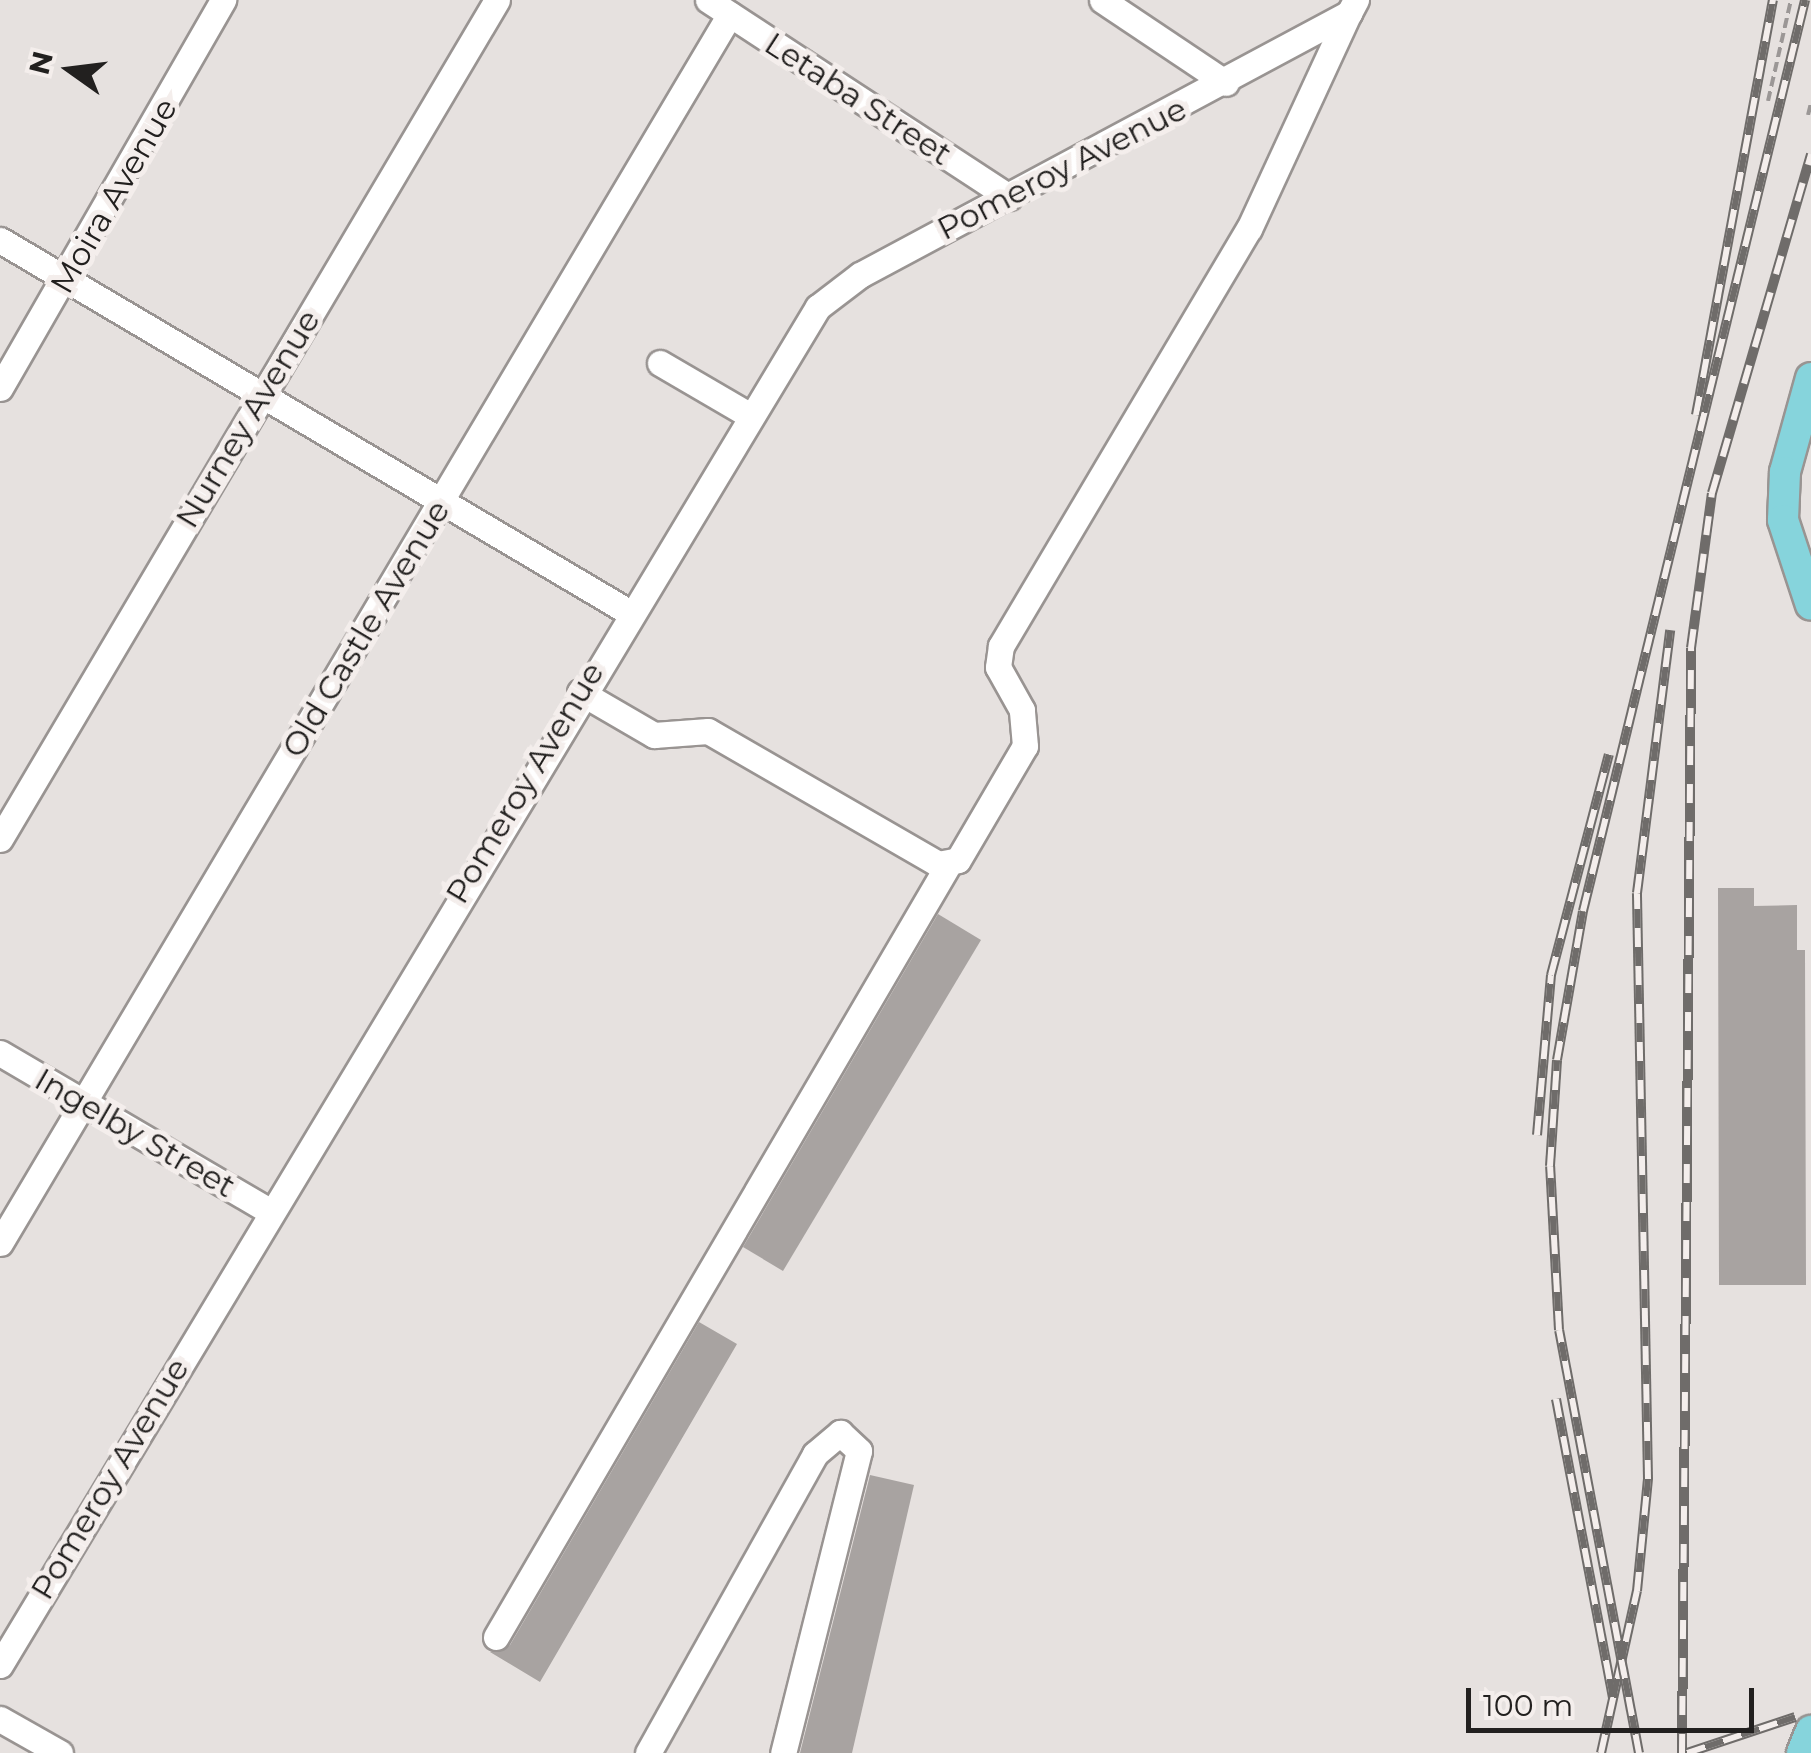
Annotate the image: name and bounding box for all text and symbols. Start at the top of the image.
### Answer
north arrow [20,20,120,120]
street label: Letaba Street [757,24,959,174]
text: N [22,48,60,78]
street label: Pomeroy Avenue [931,90,1193,248]
street label: Moira Avenue [43,92,185,300]
street label: Nurney Avenue [168,303,328,535]
street label: Old Castle Avenue [274,494,458,764]
street label: Pomeroy Avenue [438,655,612,911]
street label: Ingelby Street [28,1060,242,1206]
street label: Pomeroy Avenue [23,1351,197,1607]
scale bar [1471,1668,1758,1730]
text: 100 m [1483,1687,1573,1724]

